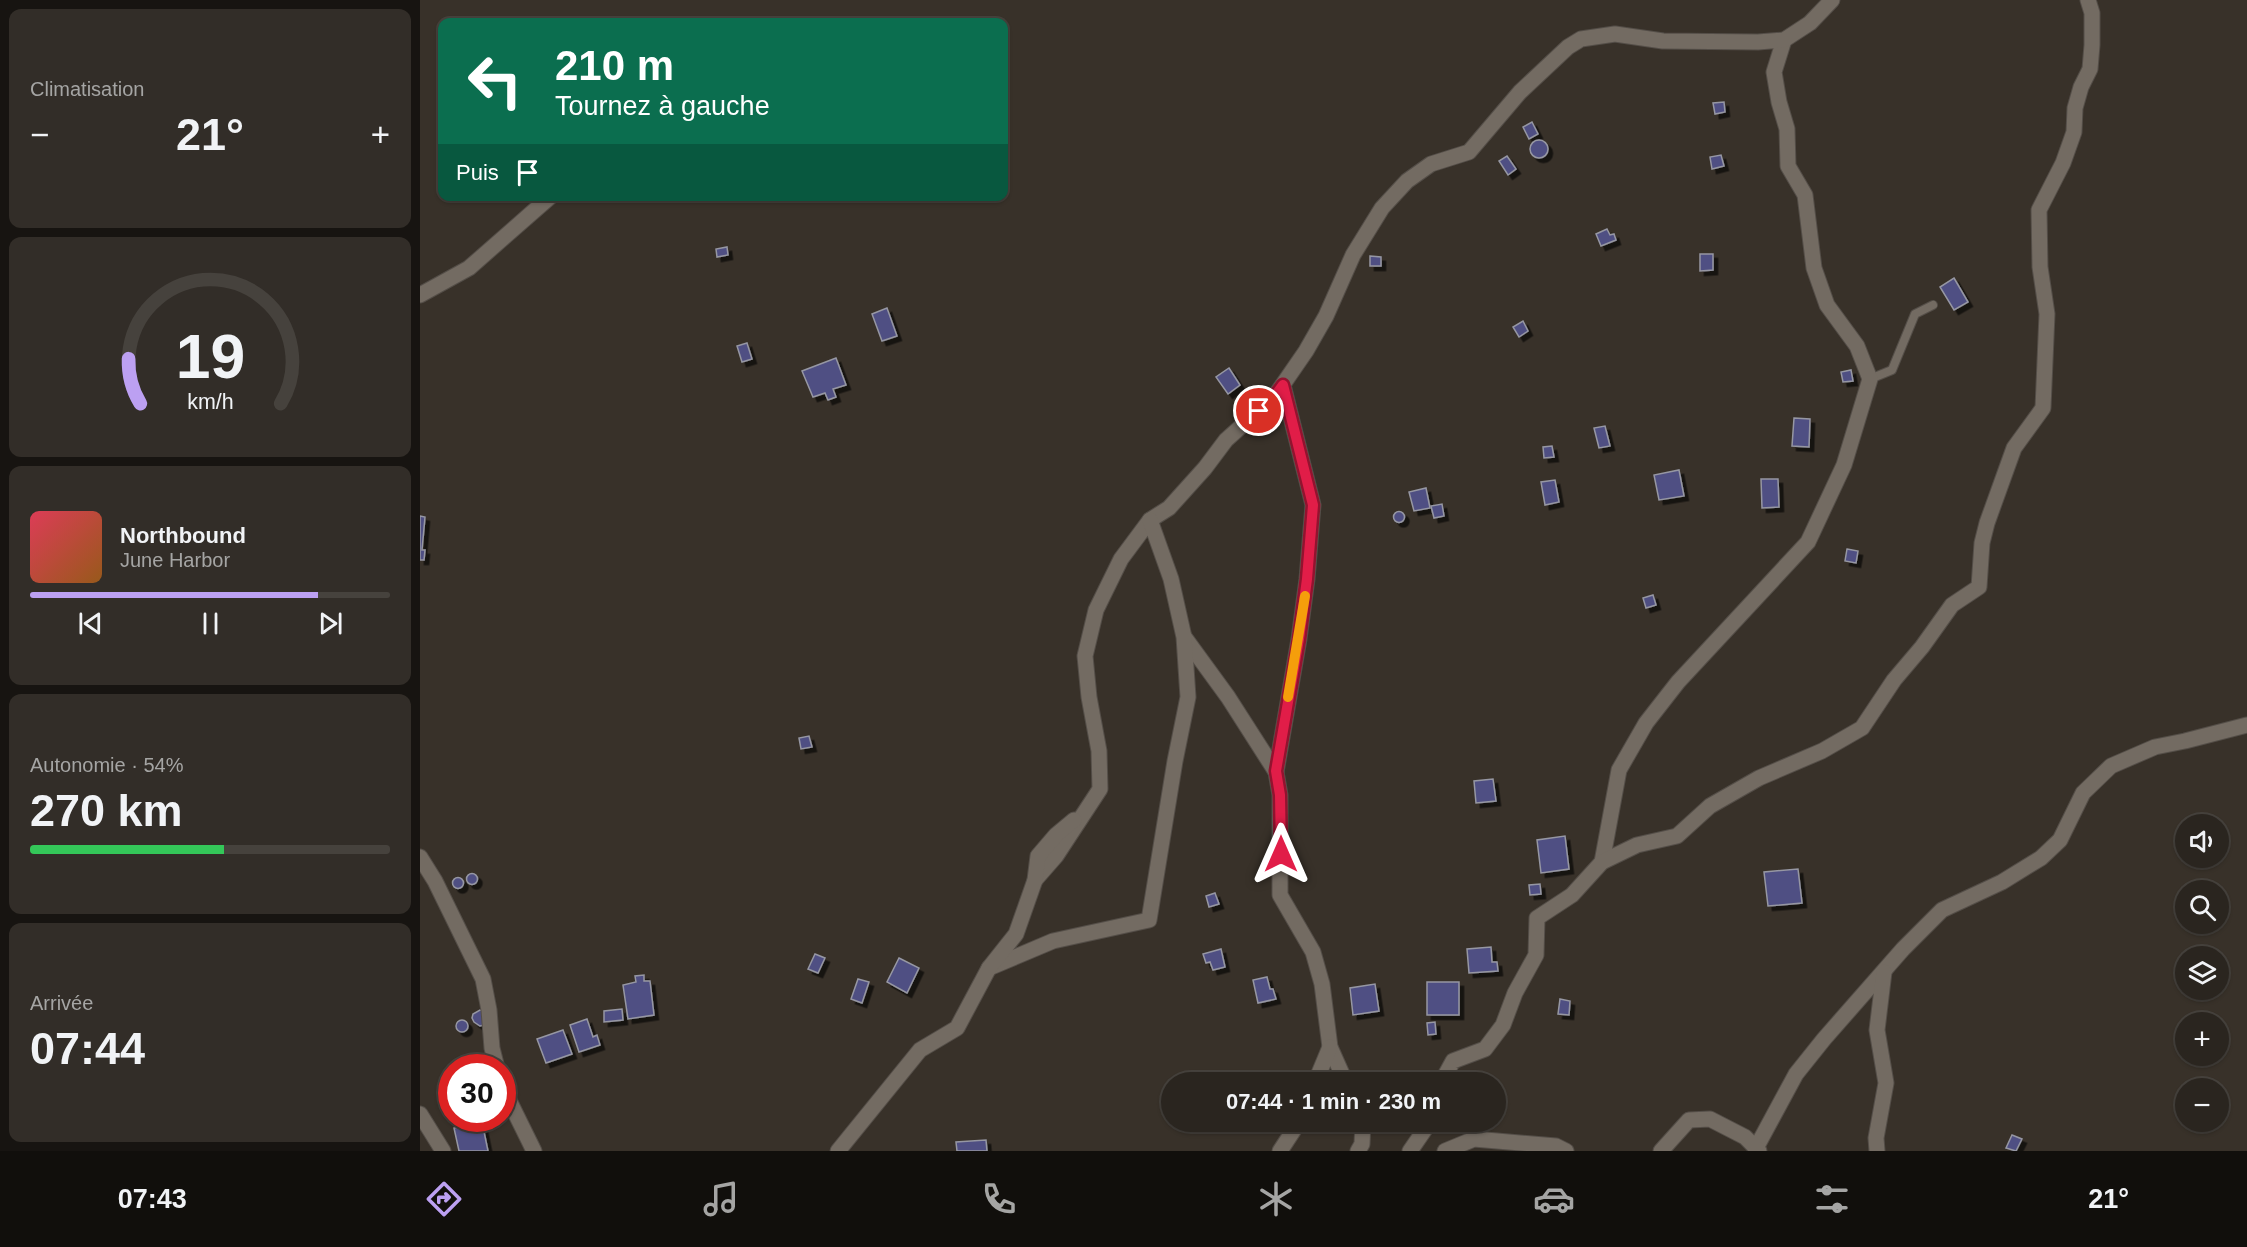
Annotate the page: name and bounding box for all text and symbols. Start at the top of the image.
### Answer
icon: left [456,42,534,120]
text: 210 m [555,42,674,89]
text: Climatisation [30,78,144,100]
text: Tournez à gauche [555,91,770,121]
text: 21° [176,109,244,160]
text: − [30,116,49,153]
text: + [371,116,390,153]
icon: arrive [511,156,544,189]
text: Puis [456,160,499,185]
text: 19 [175,322,245,391]
pin [1233,385,1284,436]
text: km/h [187,391,233,415]
icon: arrive [1242,394,1275,427]
text: Northbound [120,523,246,548]
text: June Harbor [120,549,230,571]
icon: previous [74,607,107,640]
icon: pause [194,607,227,640]
icon: next [314,607,347,640]
text: Autonomie · 54% [30,754,183,776]
text: 270 km [30,785,183,836]
map controls [2175,814,2229,1132]
button: sound [2175,814,2229,868]
position arrow [1249,822,1313,886]
button: search [2175,880,2229,934]
button: layers [2175,946,2229,1000]
text: Arrivée [30,992,93,1014]
button: + [2175,1012,2229,1066]
text: 07:44 [30,1023,145,1074]
speed limit sign: 30 [438,1054,516,1132]
button: − [2175,1078,2229,1132]
text: 07:44 · 1 min · 230 m [1226,1089,1441,1114]
icon: directions [423,1178,465,1220]
icon: music [700,1178,742,1220]
icon: phone [978,1178,1020,1220]
icon: climate [1255,1178,1297,1220]
icon: car [1533,1178,1575,1220]
icon: filters [1811,1178,1853,1220]
text: 07:43 [118,1184,187,1214]
text: 21° [2088,1184,2129,1214]

